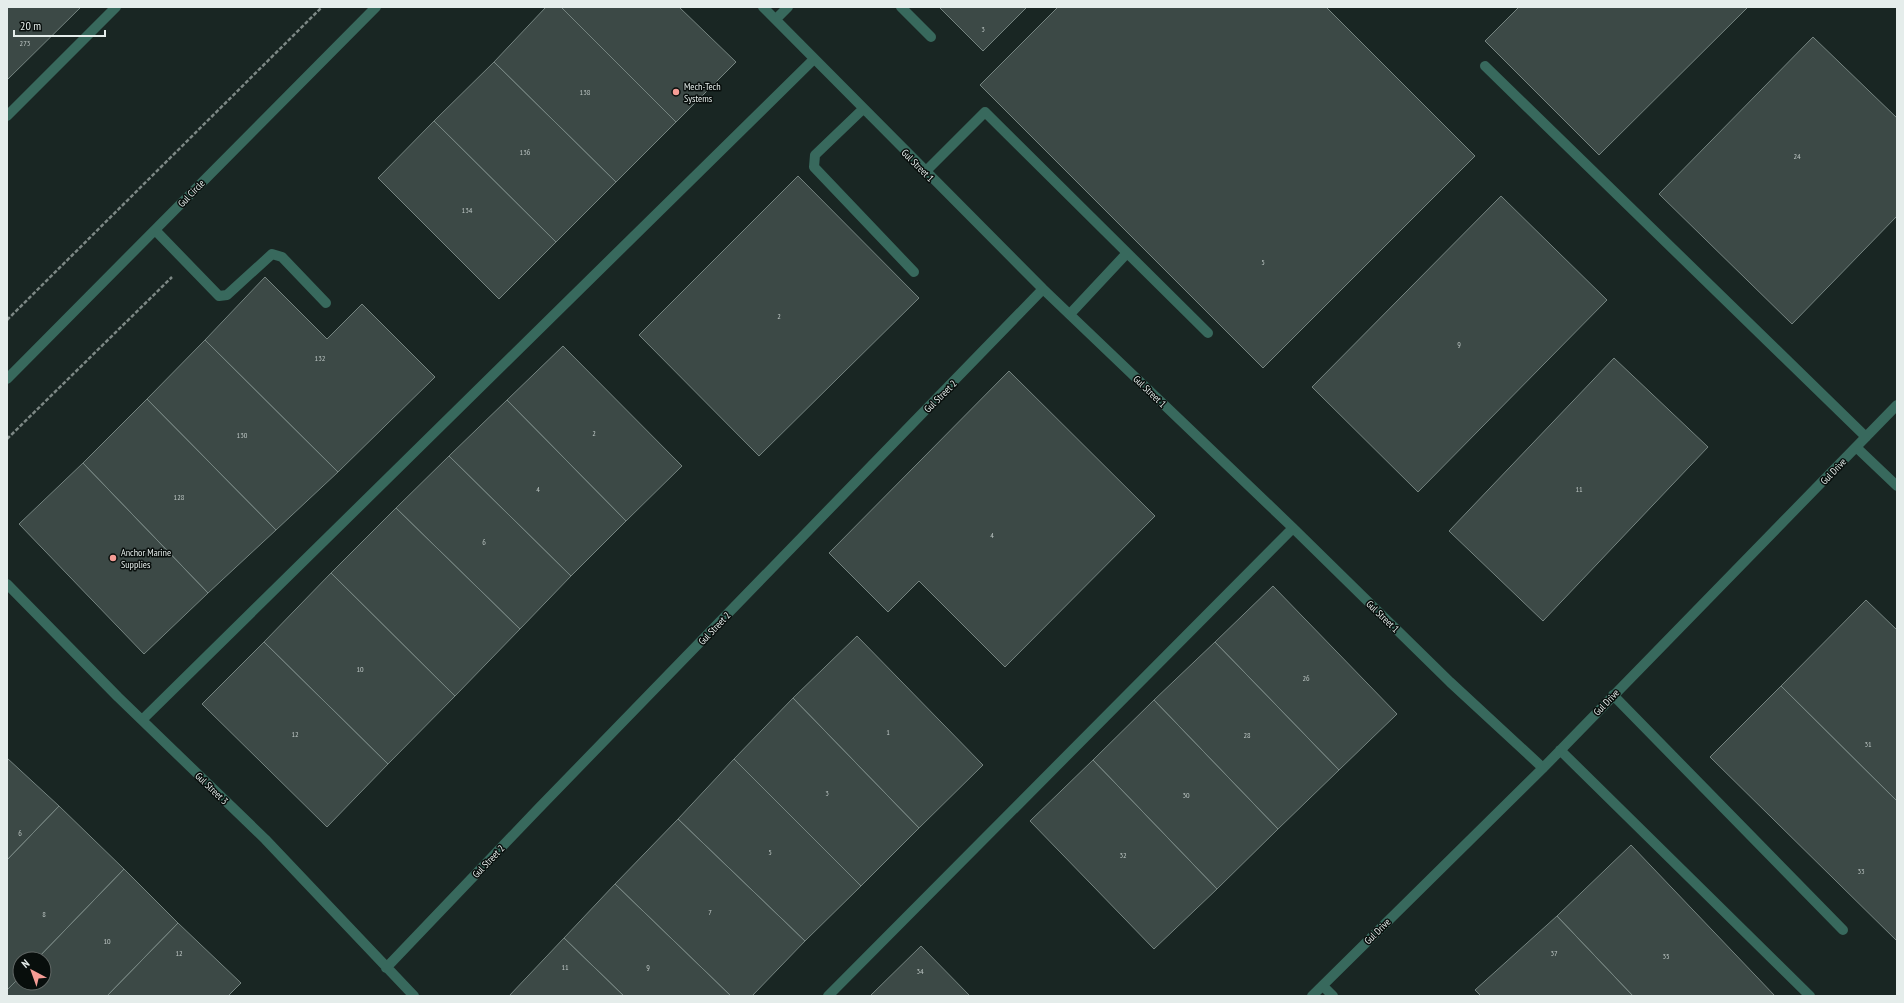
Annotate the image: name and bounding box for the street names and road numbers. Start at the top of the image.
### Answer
street label: Gul Street 1 [899,146,937,184]
street label: Gul Circle [175,177,208,210]
street label: Gul Street 1 [1130,372,1169,410]
street label: Gul Street 2 [921,377,959,415]
street label: Gul Drive [1818,455,1849,487]
street label: Gul Street 1 [1363,597,1402,635]
street label: Gul Street 2 [695,609,733,648]
street label: Gul Drive [1591,686,1622,718]
street label: Gul Street 3 [192,769,231,807]
street label: Gul Street 2 [469,842,507,881]
street label: Gul Drive [1361,915,1393,947]

